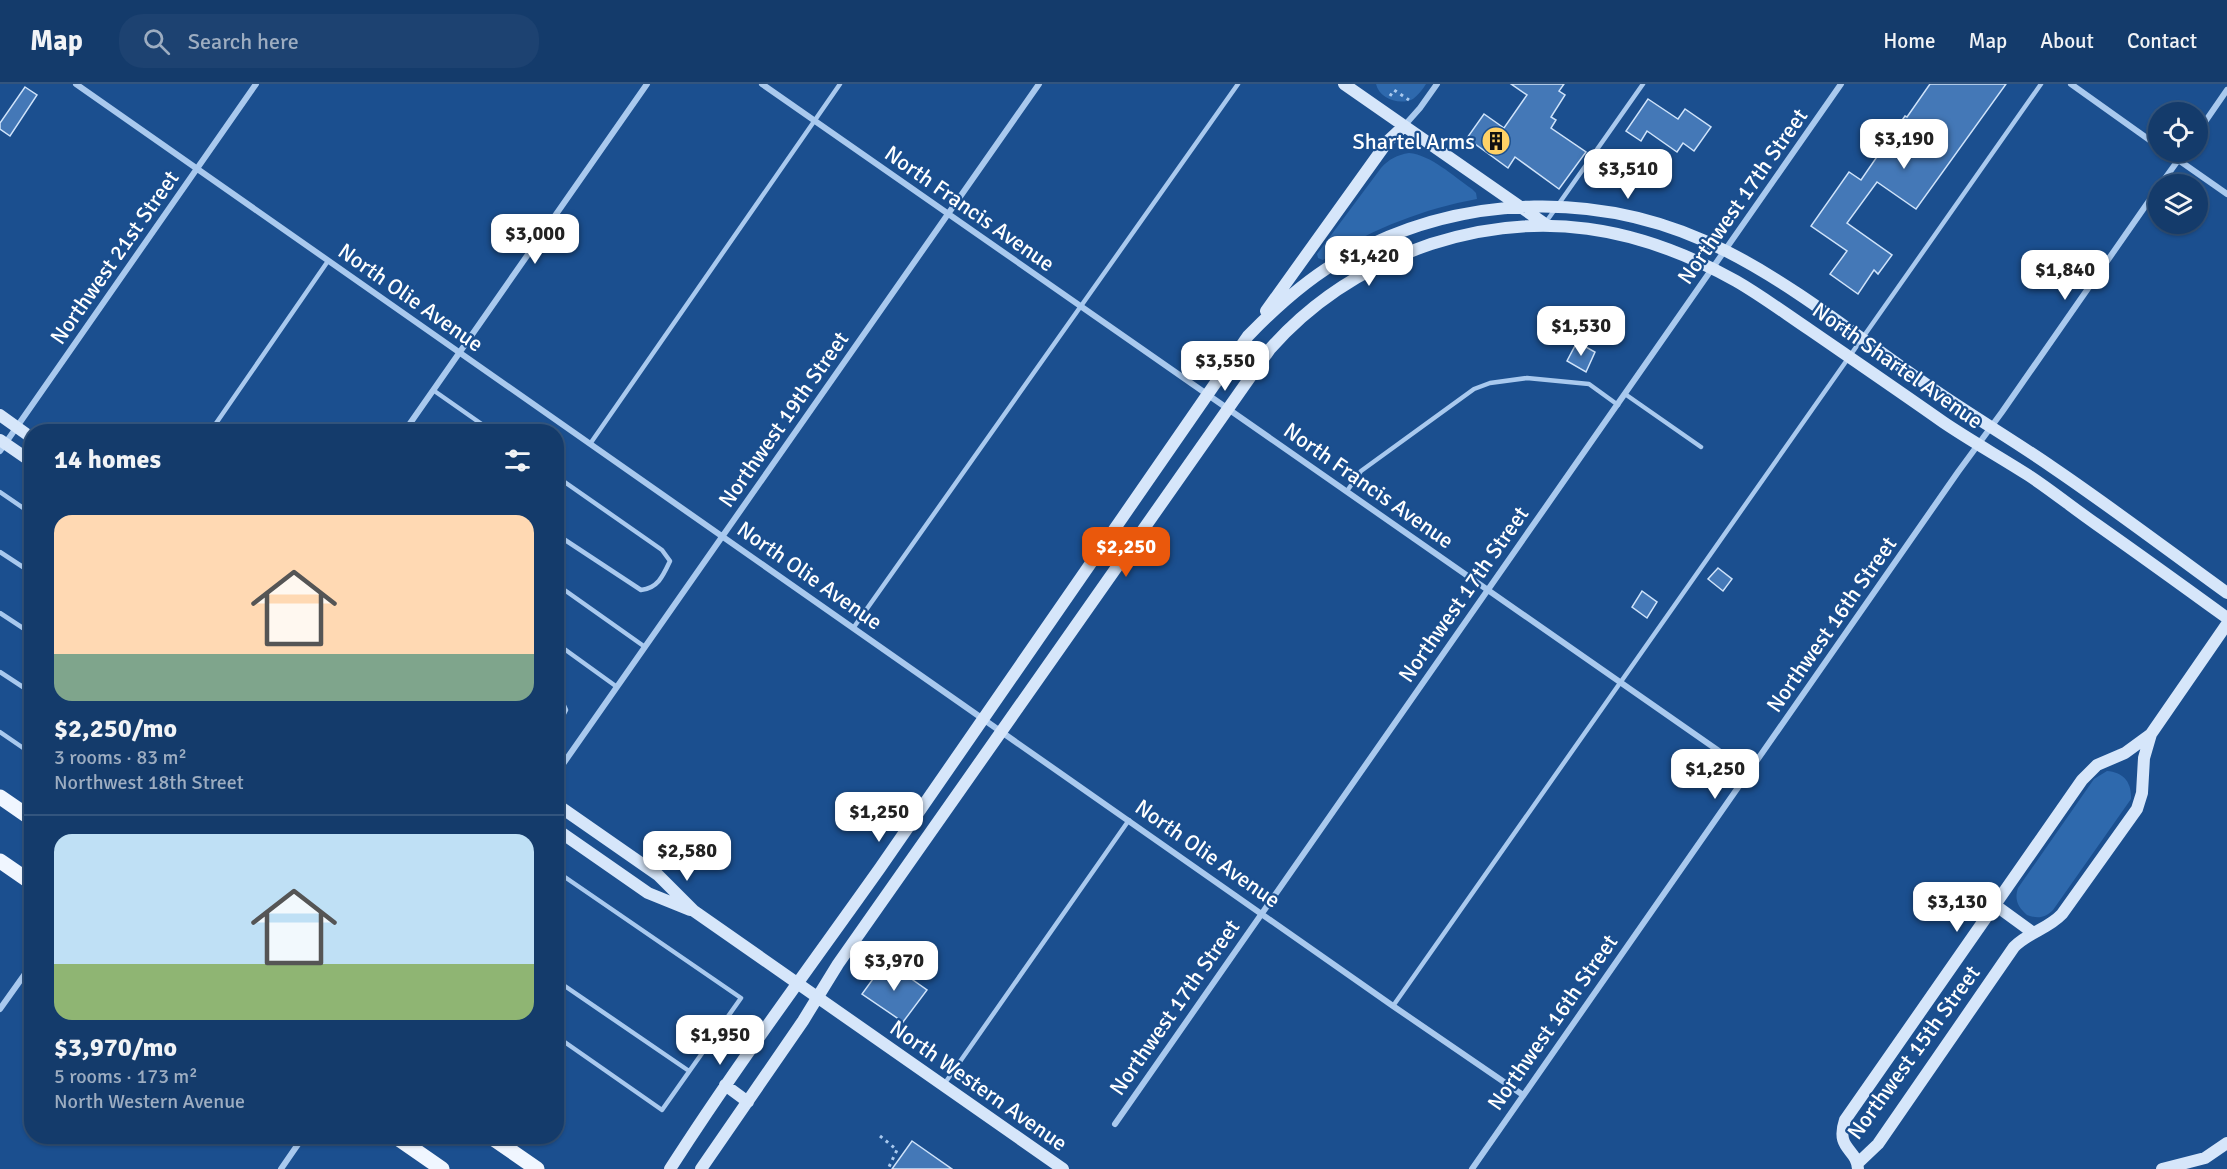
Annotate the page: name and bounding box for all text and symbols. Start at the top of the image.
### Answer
search box [119,14,539,68]
text: Map [30,24,83,58]
icon: search [140,25,173,58]
text: Search here [188,28,299,55]
text: Home [1883,28,1936,54]
text: Map [1969,28,2007,54]
text: About [2040,28,2094,54]
text: Contact [2127,28,2197,54]
map controls [2148,102,2208,234]
button: locate [2148,102,2208,162]
street label: Northwest 17th Street [1672,103,1813,289]
pin: $3,190 [1855,119,1953,170]
building icon: Shartel Arms [1480,125,1512,157]
text: $3,190 [1874,126,1934,151]
place label: Shartel Arms [1353,128,1475,155]
street label: North Francis Avenue [879,140,1060,277]
pin: $3,510 [1579,149,1677,200]
text: $3,510 [1598,156,1658,181]
street label: Northwest 21st Street [44,165,185,350]
button: layers [2148,174,2208,234]
pin: $3,000 [486,214,584,265]
text: $3,000 [505,221,565,246]
pin: $1,420 [1320,236,1418,287]
street label: North Olie Avenue [333,237,488,357]
text: $1,420 [1339,243,1399,268]
pin: $1,840 [2016,250,2114,301]
text: $1,840 [2035,257,2095,282]
street label: North Shartel Avenue [1807,296,1988,434]
pin: $1,530 [1532,306,1630,357]
text: $1,530 [1551,313,1611,338]
street label: Northwest 19th Street [713,326,854,512]
pin: $3,550 [1176,341,1274,392]
text: $3,550 [1195,348,1255,373]
street label: North Francis Avenue [1278,417,1459,554]
text: 14 homes [54,444,161,476]
icon: filters [501,444,534,477]
street label: Northwest 17th Street [1393,501,1534,687]
street label: North Olie Avenue [732,515,887,635]
pin: $2,250 [1077,527,1175,578]
street label: Northwest 16th Street [1761,531,1902,717]
text: $2,250 [1096,534,1156,559]
icon: home [240,554,348,662]
text: $2,250/mo [54,713,177,745]
text: 3 rooms · 83 m² [54,745,187,770]
pin: $1,250 [1666,749,1764,800]
text: $1,250 [1685,756,1745,781]
text: Northwest 18th Street [54,770,244,795]
pin: $1,250 [830,792,928,843]
street label: North Olie Avenue [1130,793,1285,913]
text: $1,250 [849,799,909,824]
pin: $2,580 [638,831,736,882]
text: $2,580 [657,838,717,863]
icon: home [240,873,348,981]
pin: $3,130 [1908,882,2006,933]
text: $3,130 [1927,889,1987,914]
street label: Northwest 17th Street [1104,914,1245,1100]
street label: Northwest 16th Street [1482,929,1623,1115]
pin: $3,970 [845,941,943,992]
text: $3,970 [864,948,924,973]
street label: Northwest 15th Street [1841,960,1986,1145]
street label: North Western Avenue [885,1014,1073,1157]
pin: $1,950 [671,1015,769,1066]
text: $1,950 [690,1022,750,1047]
text: $3,970/mo [54,1032,177,1064]
text: 5 rooms · 173 m² [54,1064,198,1089]
text: North Western Avenue [54,1089,245,1114]

